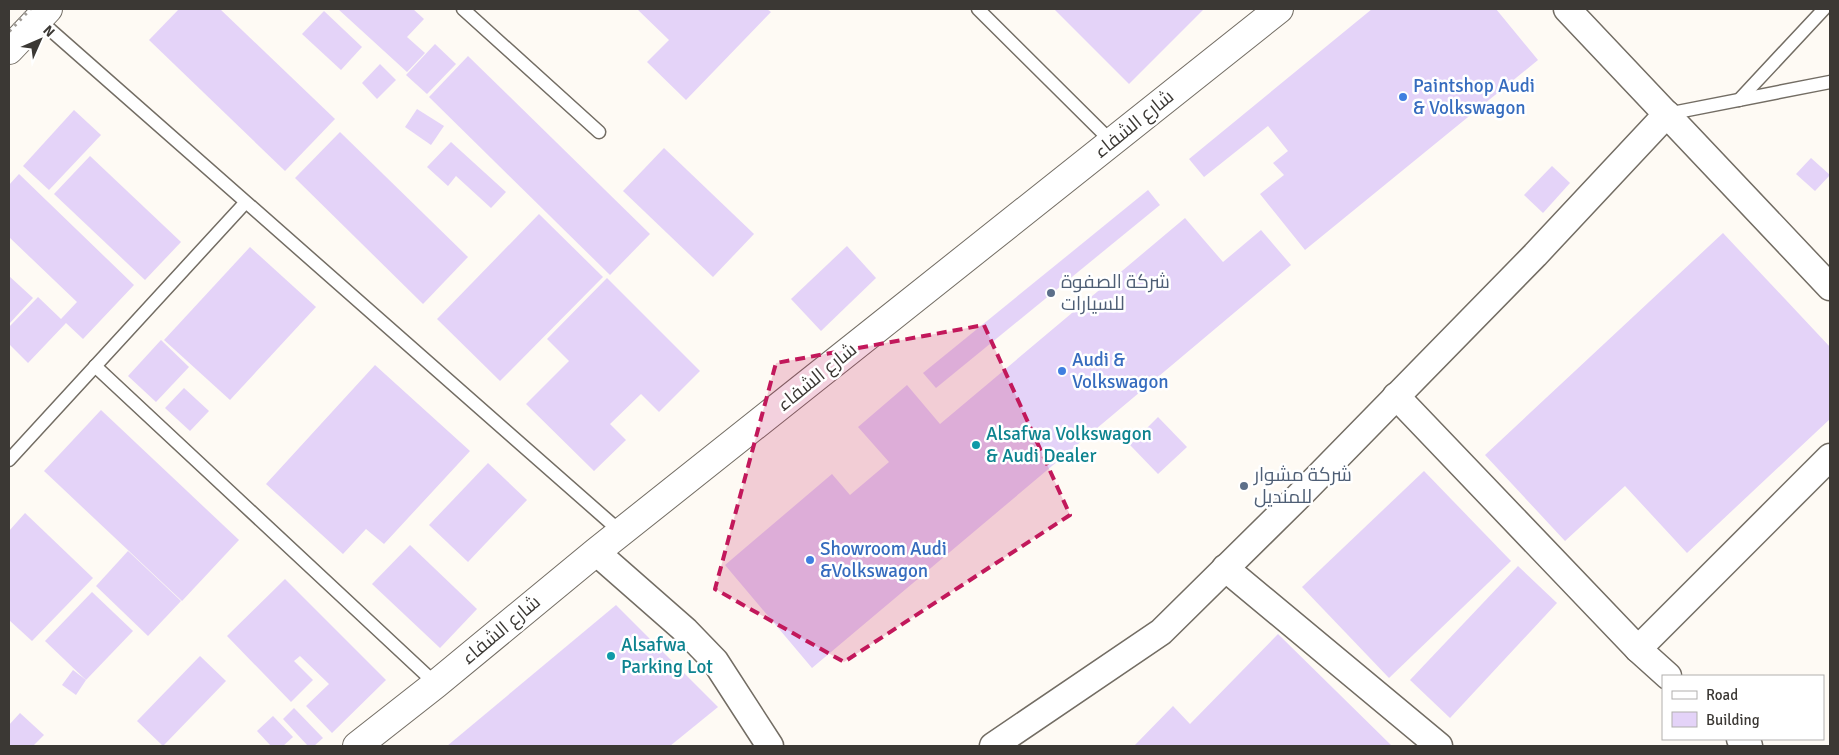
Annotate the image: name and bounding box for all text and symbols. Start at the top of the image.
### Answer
north arrow [15,15,65,65]
text: N [39,22,58,41]
place label: Paintshop Audi & Volkswagon [1413,74,1535,120]
street label: شارع الشفاء [1089,85,1179,164]
marker: Paintshop Audi & Volkswagon [1397,91,1409,103]
place label: شركة الصفوة للسيارات [1061,270,1170,316]
marker: شركة الصفوة للسيارات [1045,287,1057,299]
street label: شارع الشفاء [772,338,862,417]
place label: Audi & Volkswagon [1072,348,1169,394]
marker: Audi & Volkswagon [1056,365,1068,377]
place label: Alsafwa Volkswagon & Audi Dealer [986,422,1152,468]
marker: Alsafwa Volkswagon & Audi Dealer [970,439,982,451]
place label: شركة مشوار للمنديل [1253,463,1352,509]
marker: شركة مشوار للمنديل [1238,480,1250,492]
place label: Showroom Audi &Volkswagon [820,537,947,583]
marker: Showroom Audi &Volkswagon [804,554,816,566]
street label: شارع الشفاء [457,590,546,671]
place label: Alsafwa Parking Lot [621,633,713,679]
marker: Alsafwa Parking Lot [605,650,617,662]
legend [1662,675,1824,740]
text: Road [1706,686,1738,704]
text: Building [1706,711,1760,729]

